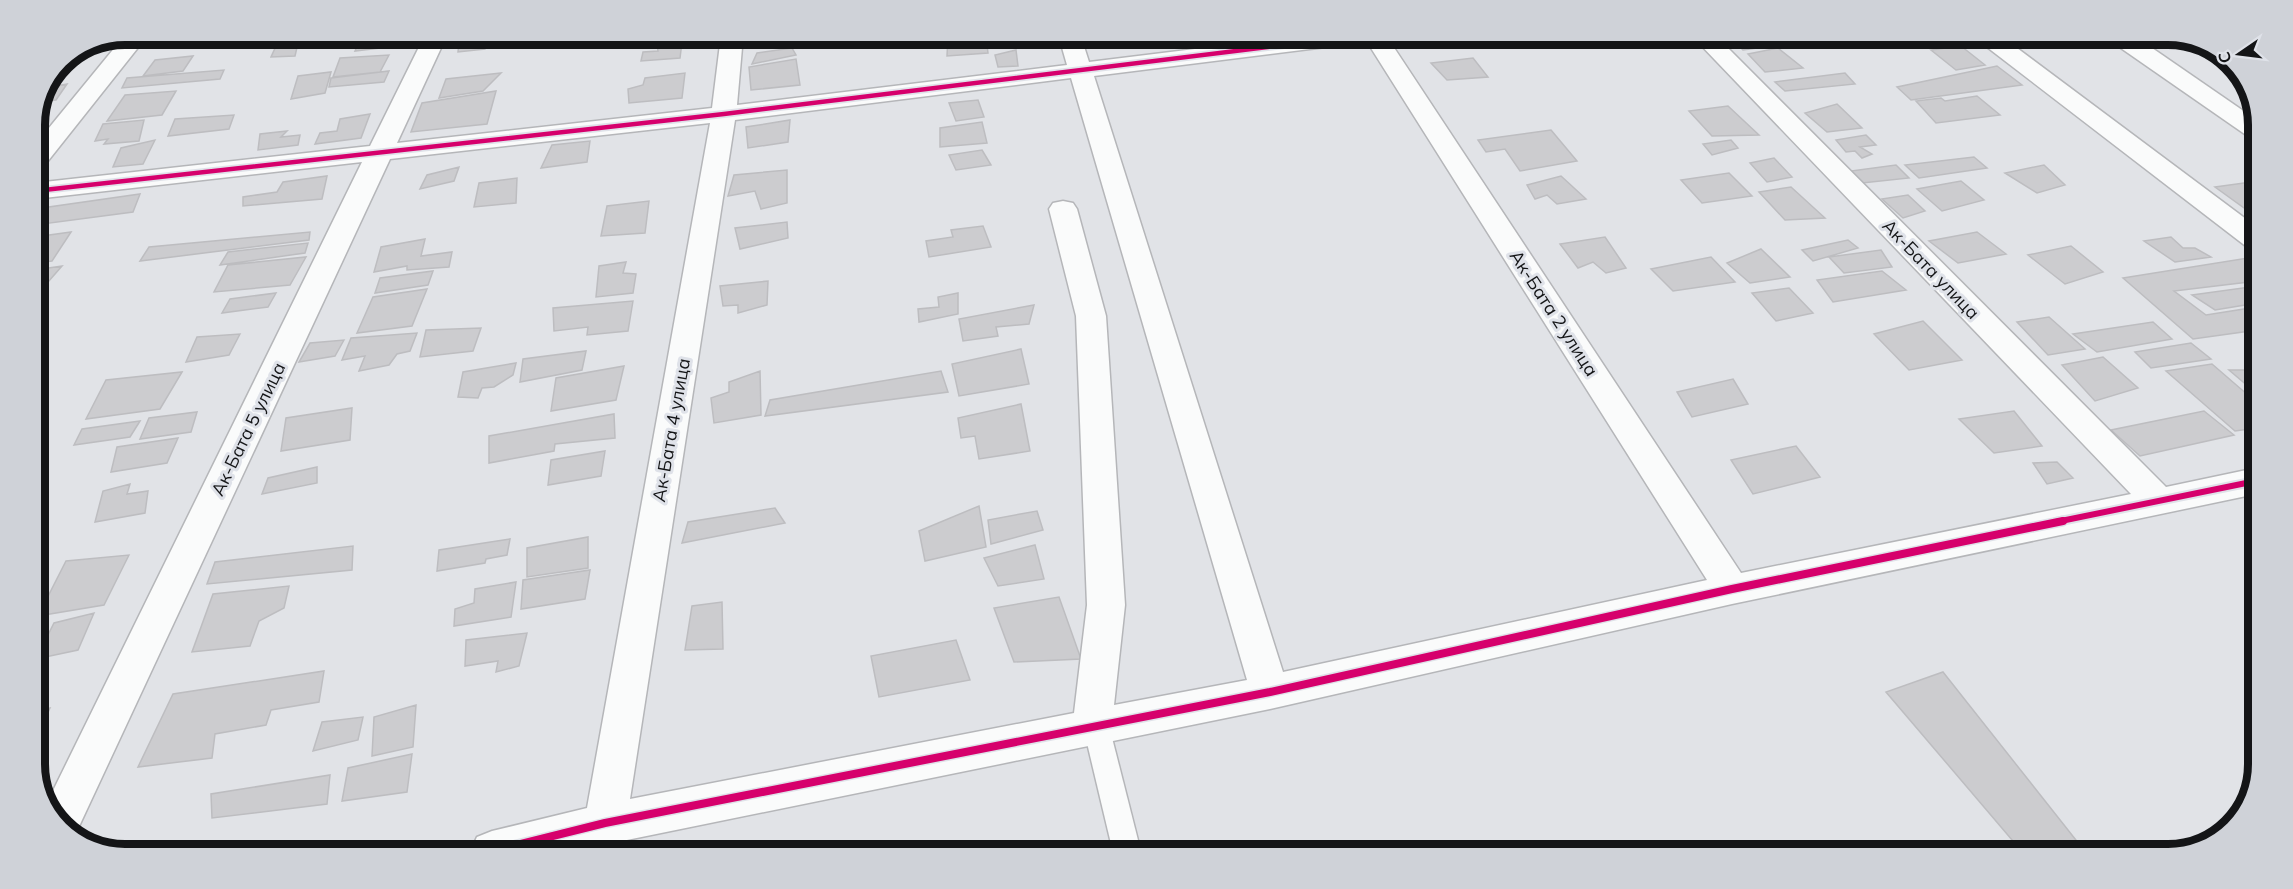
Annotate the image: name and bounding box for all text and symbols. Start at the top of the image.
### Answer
north arrow [2209,24,2269,84]
text: С [2213,50,2235,65]
street label: Ак-Бата улица [1878,214,1984,324]
street label: Ак-Бата 2 улица [1505,246,1603,380]
street label: Ак-Бата 4 улица [647,356,695,504]
street label: Ак-Бата 5 улица [206,359,290,499]

